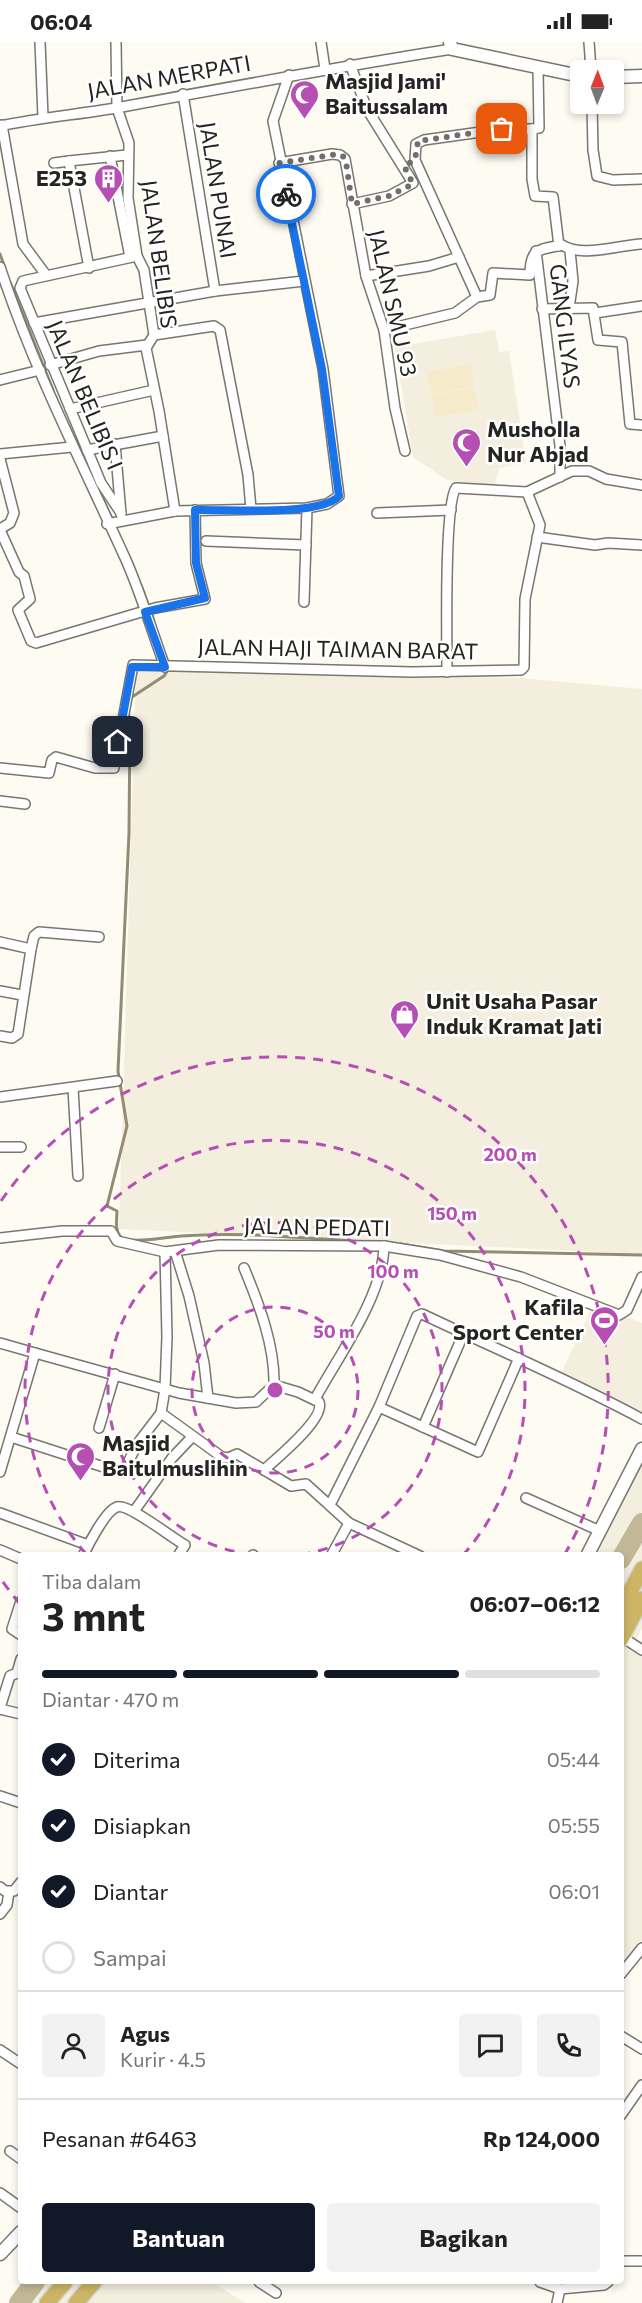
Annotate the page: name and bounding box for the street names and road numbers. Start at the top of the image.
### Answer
street label: JALAN MERPATI [85,49,253,104]
street label: JALAN PUNAI [194,120,243,260]
street label: JALAN BELIBIS [136,178,183,330]
street label: JALAN SMU 93 [363,227,424,379]
street label: GANG ILYAS [544,262,587,390]
street label: JALAN BELIBIS I [42,316,129,474]
street label: JALAN HAJI TAIMAN BARAT [198,633,479,664]
street label: JALAN PEDATI [244,1212,390,1241]

